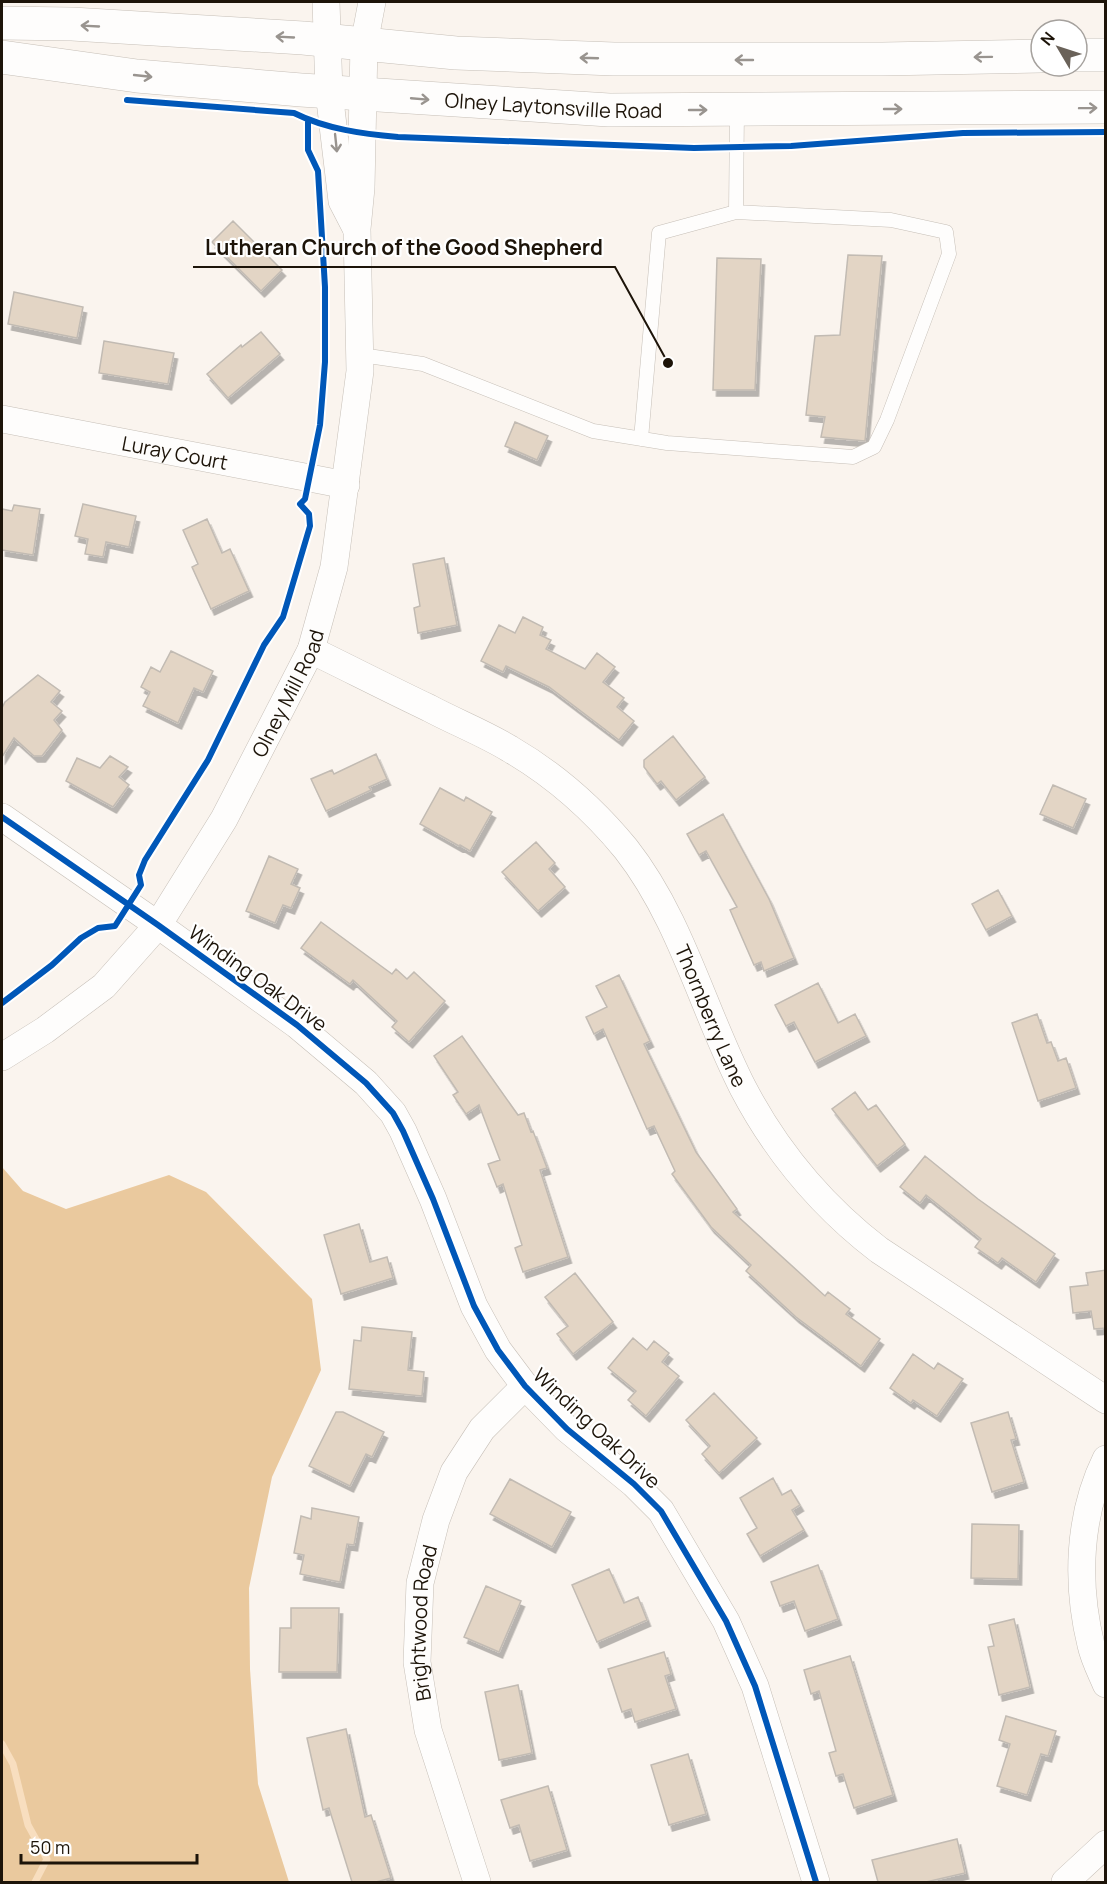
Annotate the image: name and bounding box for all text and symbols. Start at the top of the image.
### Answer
north arrow [1029,18,1089,78]
one-way arrow [81,20,101,31]
text: N [1035,27,1060,50]
one-way arrow [275,31,295,42]
one-way arrow [580,52,600,63]
one-way arrow [973,52,993,63]
one-way arrow [734,54,754,65]
one-way arrow [132,71,152,82]
street label: Olney Laytonsville Road [444,86,662,124]
one-way arrow [409,94,429,105]
one-way arrow [1078,102,1098,113]
one-way arrow [883,103,903,115]
one-way arrow [688,104,708,116]
one-way arrow [331,133,342,153]
callout: Lutheran Church of the Good Shepherd [193,228,615,267]
text: Lutheran Church of the Good Shepherd [205,233,603,261]
street label: Luray Court [120,429,230,476]
street label: Olney Mill Road [245,626,330,761]
street label: Winding Oak Drive [183,918,333,1038]
street label: Thornberry Lane [669,940,754,1091]
street label: Winding Oak Drive [527,1362,667,1494]
street label: Brightwood Road [403,1542,443,1703]
scale bar [21,1827,196,1865]
text: 50 m [30,1835,70,1859]

